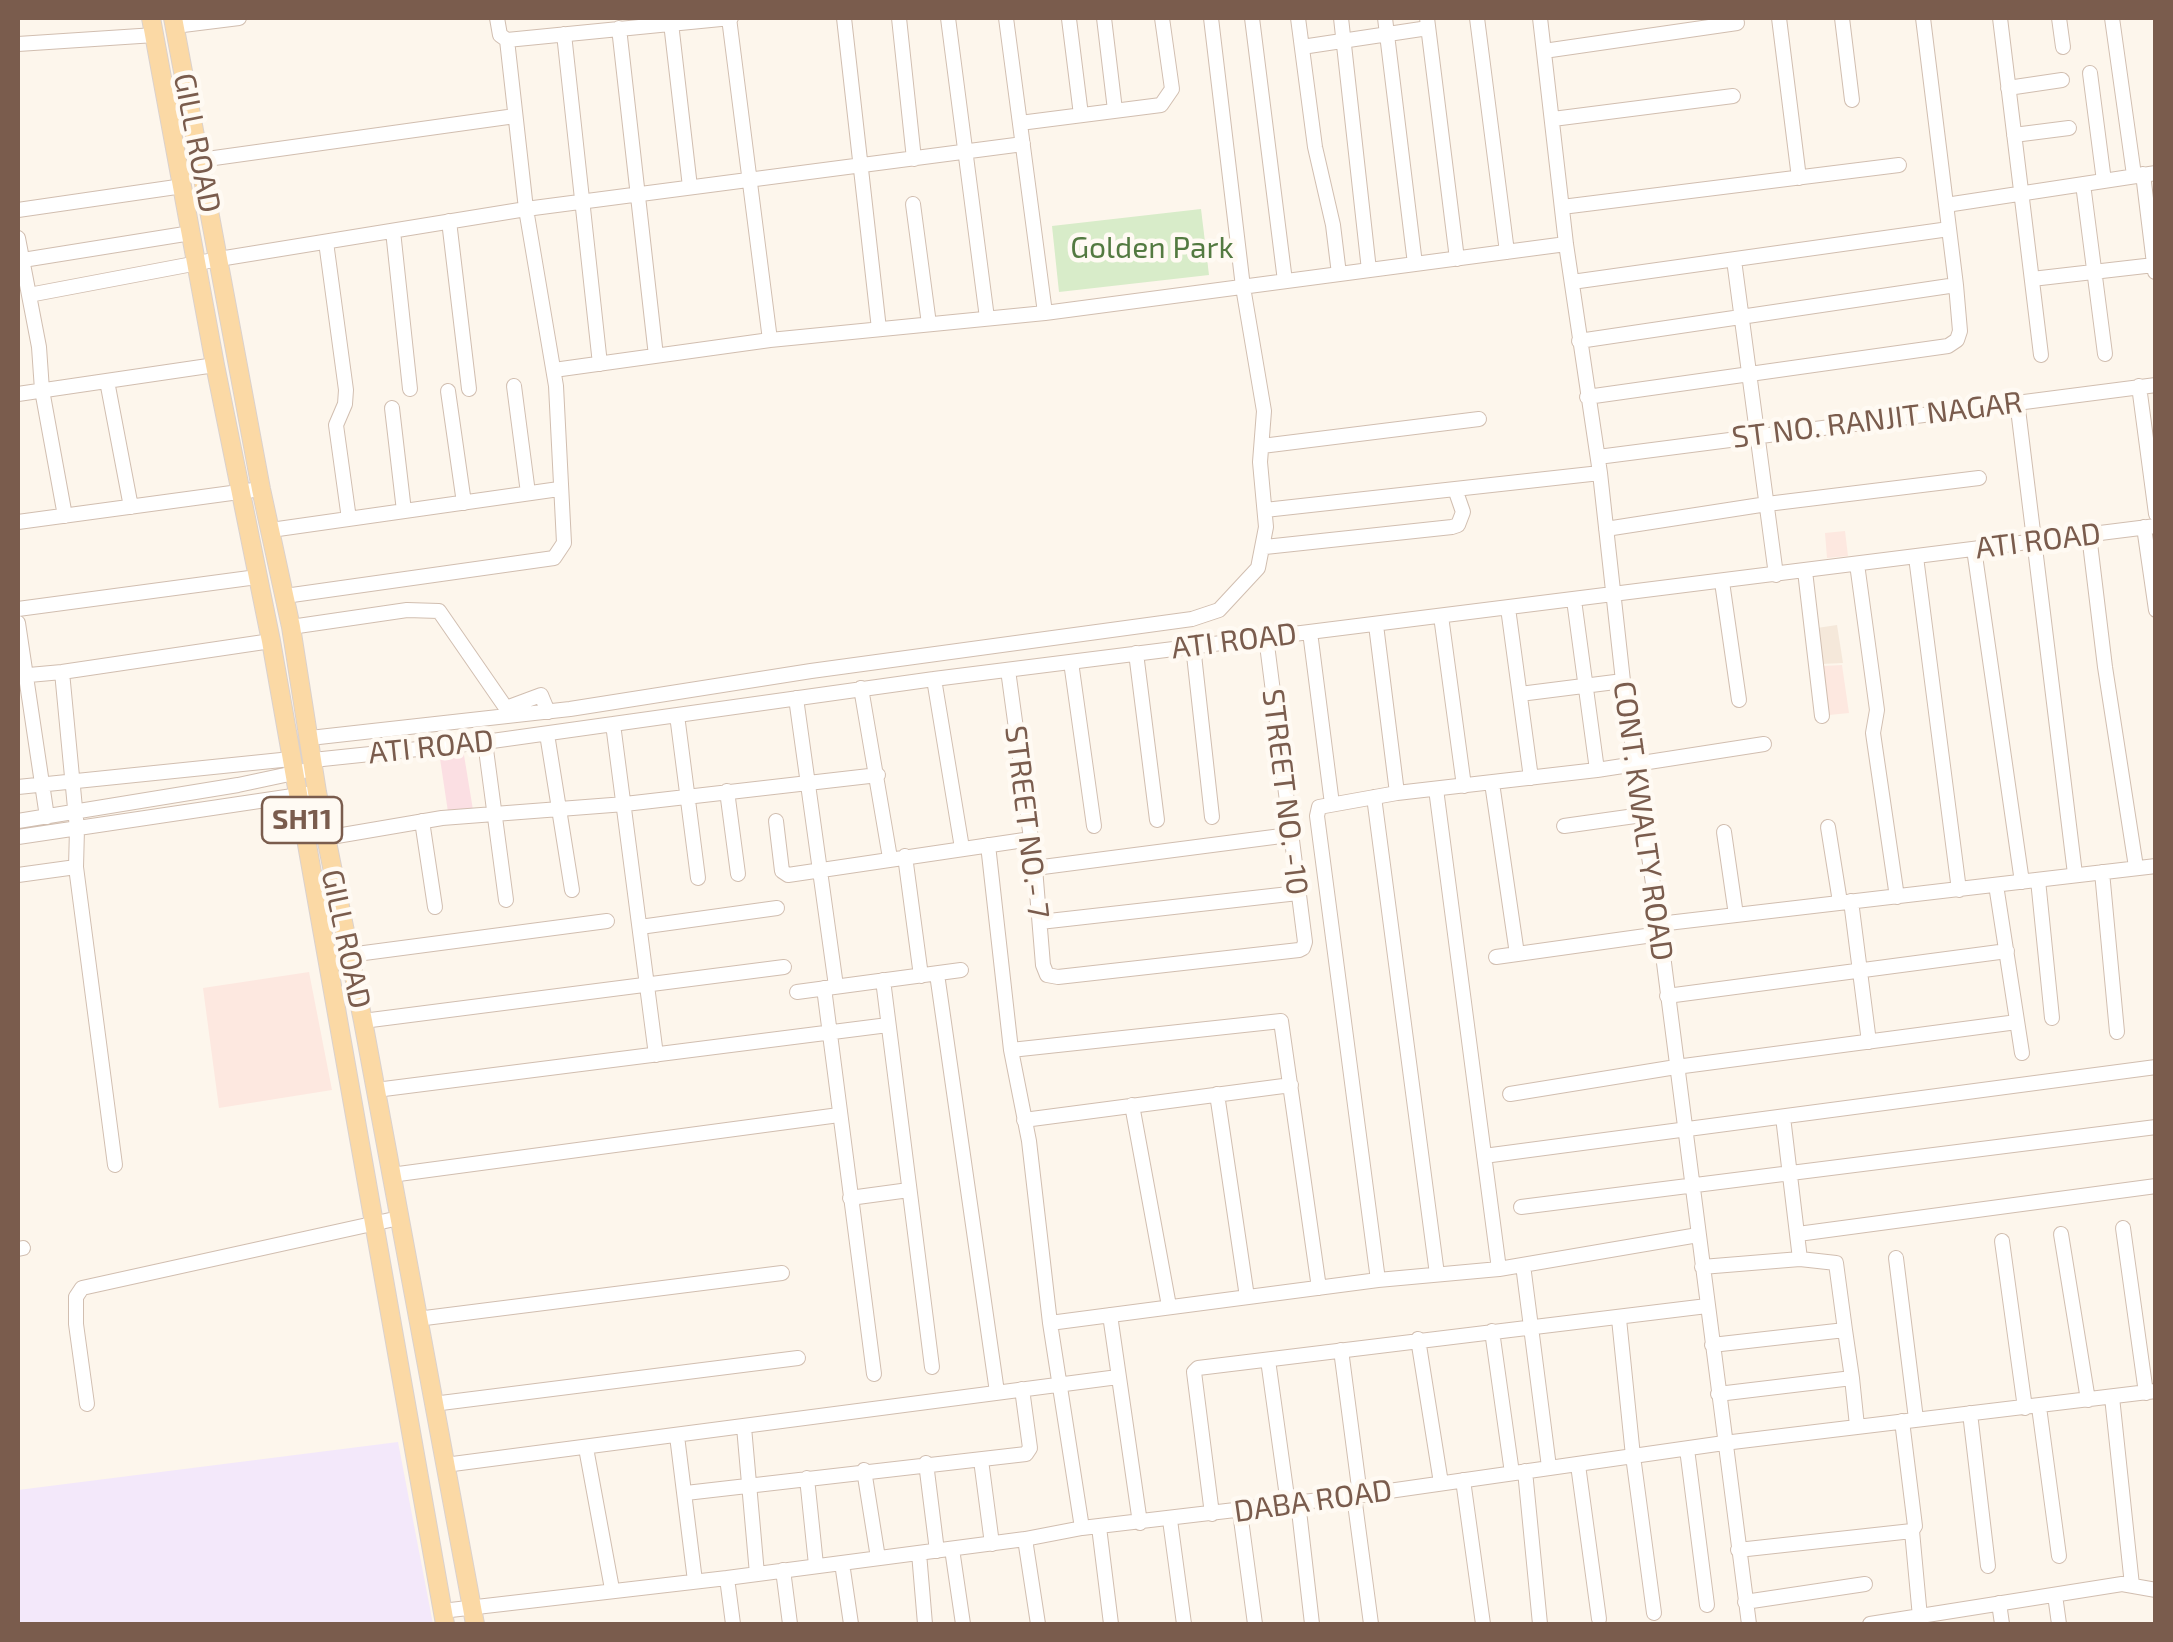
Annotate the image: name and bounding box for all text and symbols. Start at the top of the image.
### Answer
street label: GILL ROAD [166,70,228,216]
park label: Golden Park [1070,230,1234,266]
street label: ST NO. RANJIT NAGAR [1730,384,2024,456]
street label: ATI ROAD [1973,515,2103,567]
street label: ATI ROAD [1169,615,1299,667]
street label: CONT. KWALTY ROAD [1606,679,1680,963]
street label: STREET NO. -10 [1254,687,1316,897]
street label: ATI ROAD [367,723,495,771]
street label: STREET NO.- 7 [997,724,1057,920]
road number: SH11 [262,797,342,843]
street label: GILL ROAD [314,866,378,1012]
street label: DABA ROAD [1232,1472,1394,1530]

